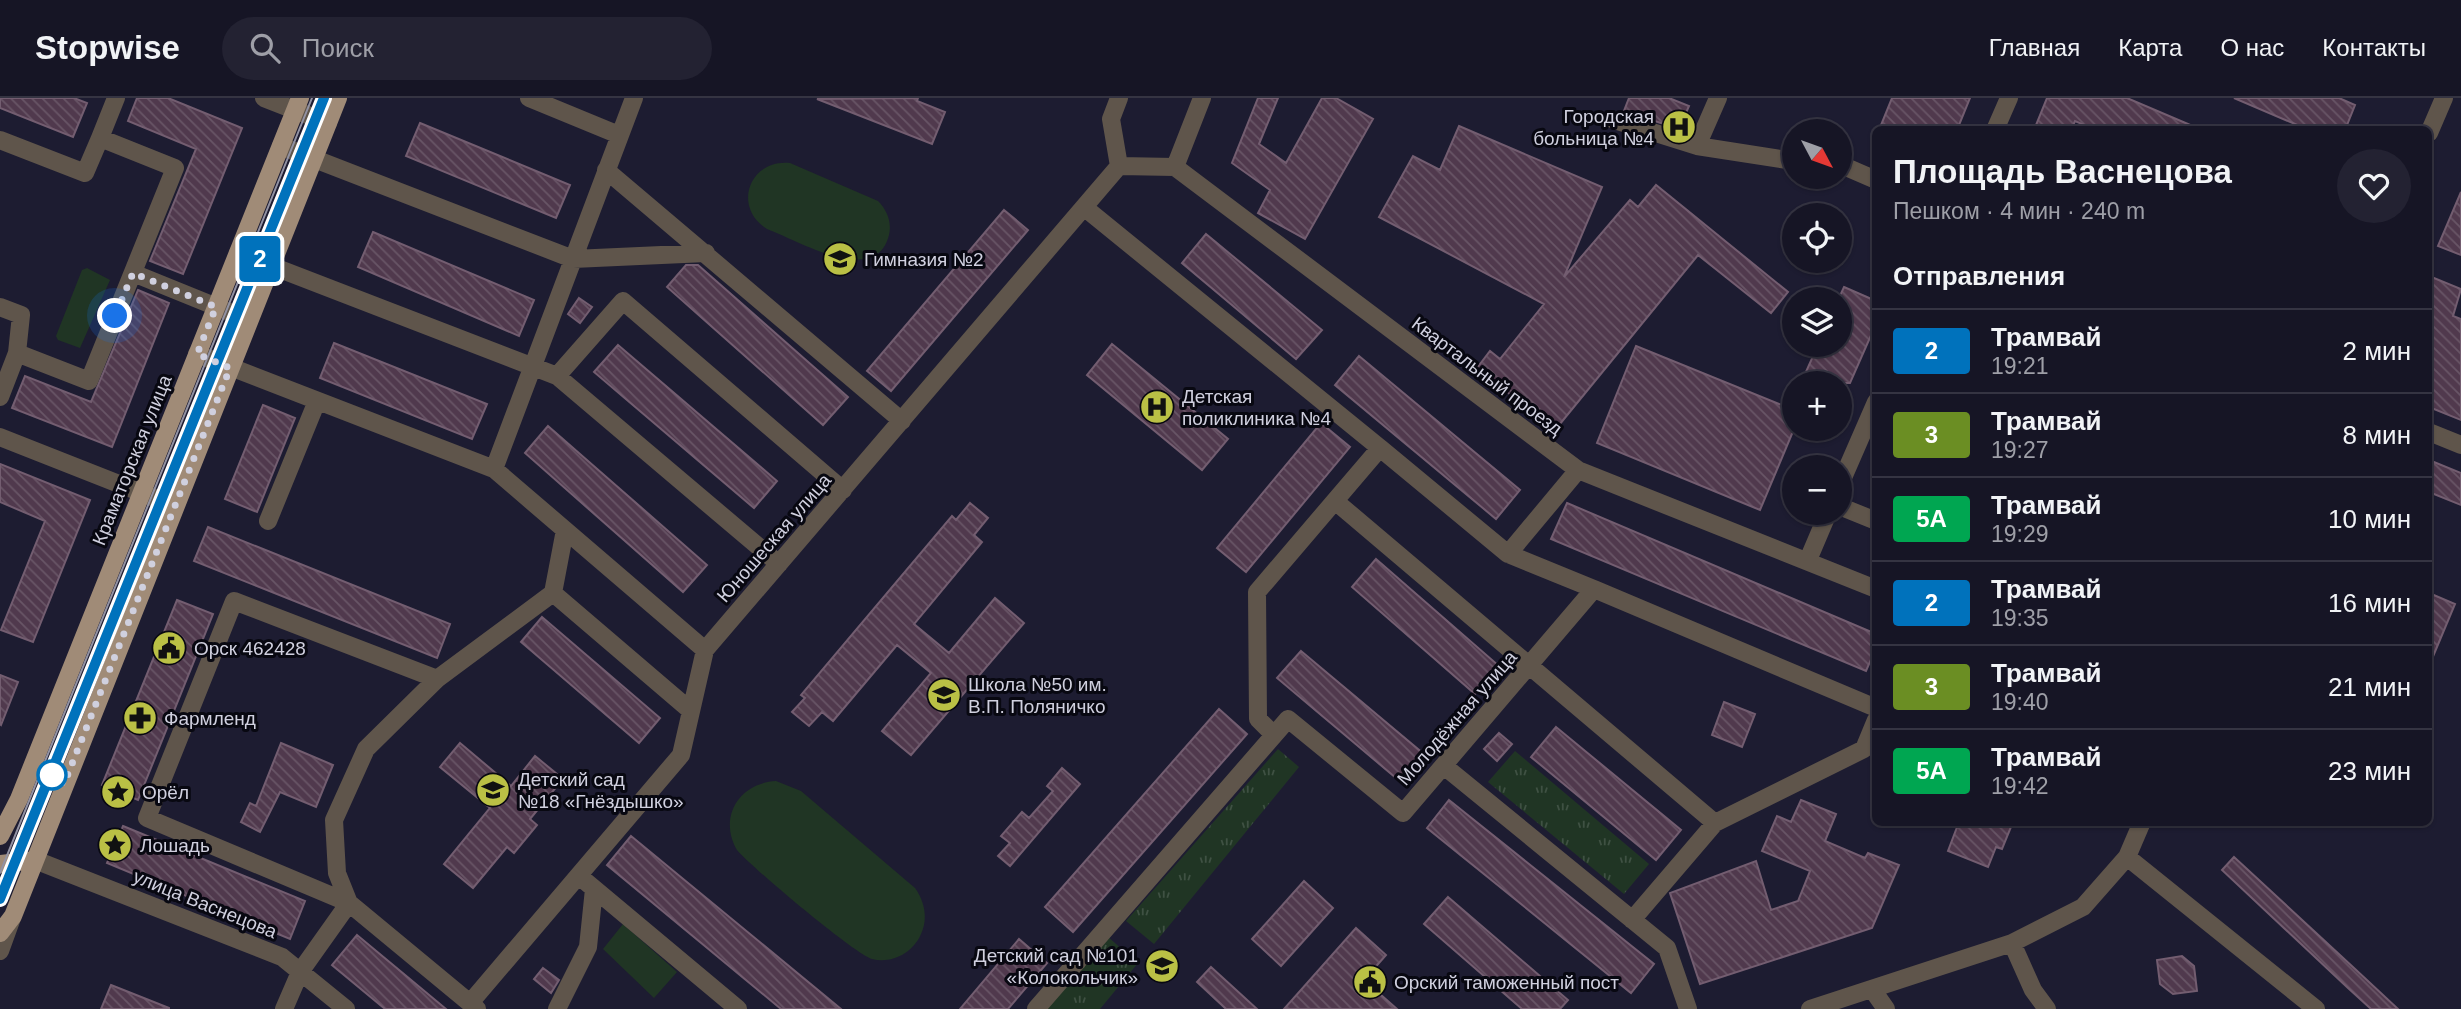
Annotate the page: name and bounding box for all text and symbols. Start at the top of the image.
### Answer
search box [222,17,712,80]
text: Stopwise [35,29,180,66]
icon: search [246,29,284,67]
text: Поиск [302,33,374,63]
text: Главная [1989,34,2080,61]
text: Карта [2118,34,2182,61]
text: О нас [2220,34,2284,61]
text: Контакты [2322,34,2426,61]
place label: Городская больница №4 [1533,106,1654,149]
hospital icon: Городская больница №4 [1660,108,1698,146]
north arrow [1782,119,1852,189]
map controls [1782,119,1852,525]
button: heart [2337,149,2411,223]
text: Площадь Васнецова [1893,153,2232,190]
text: Пешком · 4 мин · 240 m [1893,198,2145,224]
button: locate [1782,203,1852,273]
line badge: 2 [237,236,283,282]
school or university icon: Гимназия №2 [821,240,859,278]
text: 2 [253,245,267,272]
place label: Гимназия №2 [864,249,984,270]
text: Отправления [1893,261,2065,291]
button: layers [1782,287,1852,357]
your location [97,298,132,333]
street label: Квартальный проезд [1408,313,1566,439]
text: Трамвай [1991,322,2102,352]
text: 2 мин [2343,336,2411,366]
text: 2 [1925,337,1938,364]
text: 19:21 [1991,353,2049,379]
street label: Краматорская улица [88,371,176,548]
button: + [1782,371,1852,441]
place label: Детская поликлиника №4 [1182,386,1331,429]
hospital icon: Детская поликлиника №4 [1138,388,1176,426]
text: Трамвай [1991,406,2102,436]
text: 8 мин [2343,420,2411,450]
text: 3 [1925,421,1938,448]
text: 19:27 [1991,437,2049,463]
button: − [1782,455,1852,525]
street label: Юношеская улица [713,469,836,606]
text: Трамвай [1991,490,2102,520]
text: 10 мин [2328,504,2411,534]
text: 5А [1916,505,1947,532]
text: 19:29 [1991,521,2049,547]
text: Трамвай [1991,574,2102,604]
text: 16 мин [2328,588,2411,618]
text: 2 [1925,589,1938,616]
text: 19:35 [1991,605,2049,631]
public building icon: Орск 462428 [150,629,188,667]
place label: Орск 462428 [194,638,306,659]
street label: Молодёжная улица [1393,646,1521,789]
text: Трамвай [1991,658,2102,688]
text: 21 мин [2328,672,2411,702]
text: 3 [1925,673,1938,700]
place label: Школа №50 им. В.П. Поляничко [968,674,1107,717]
school or university icon: Школа №50 им. В.П. Поляничко [925,676,963,714]
text: 19:40 [1991,689,2049,715]
pharmacy icon: Фармленд [121,699,159,737]
place label: Фармленд [164,708,256,729]
text: Трамвай [1991,742,2102,772]
text: 23 мин [2328,756,2411,786]
text: 5А [1916,757,1947,784]
unlabelled marker [37,760,67,790]
place label: Детский сад №18 «Гнёздышко» [518,769,684,812]
school or university icon: Детский сад №18 «Гнёздышко» [474,771,512,809]
place icon: Орёл [99,773,137,811]
text: 19:42 [1991,773,2049,799]
place label: Орёл [142,782,189,803]
place icon: Лошадь [96,826,134,864]
place label: Лошадь [140,835,210,856]
street label: улица Васнецова [130,866,280,943]
place label: Детский сад №101 «Колокольчик» [974,945,1138,988]
school or university icon: Детский сад №101 «Колокольчик» [1143,947,1181,985]
public building icon: Орский таможенный пост [1351,963,1389,1001]
place label: Орский таможенный пост [1394,972,1619,993]

